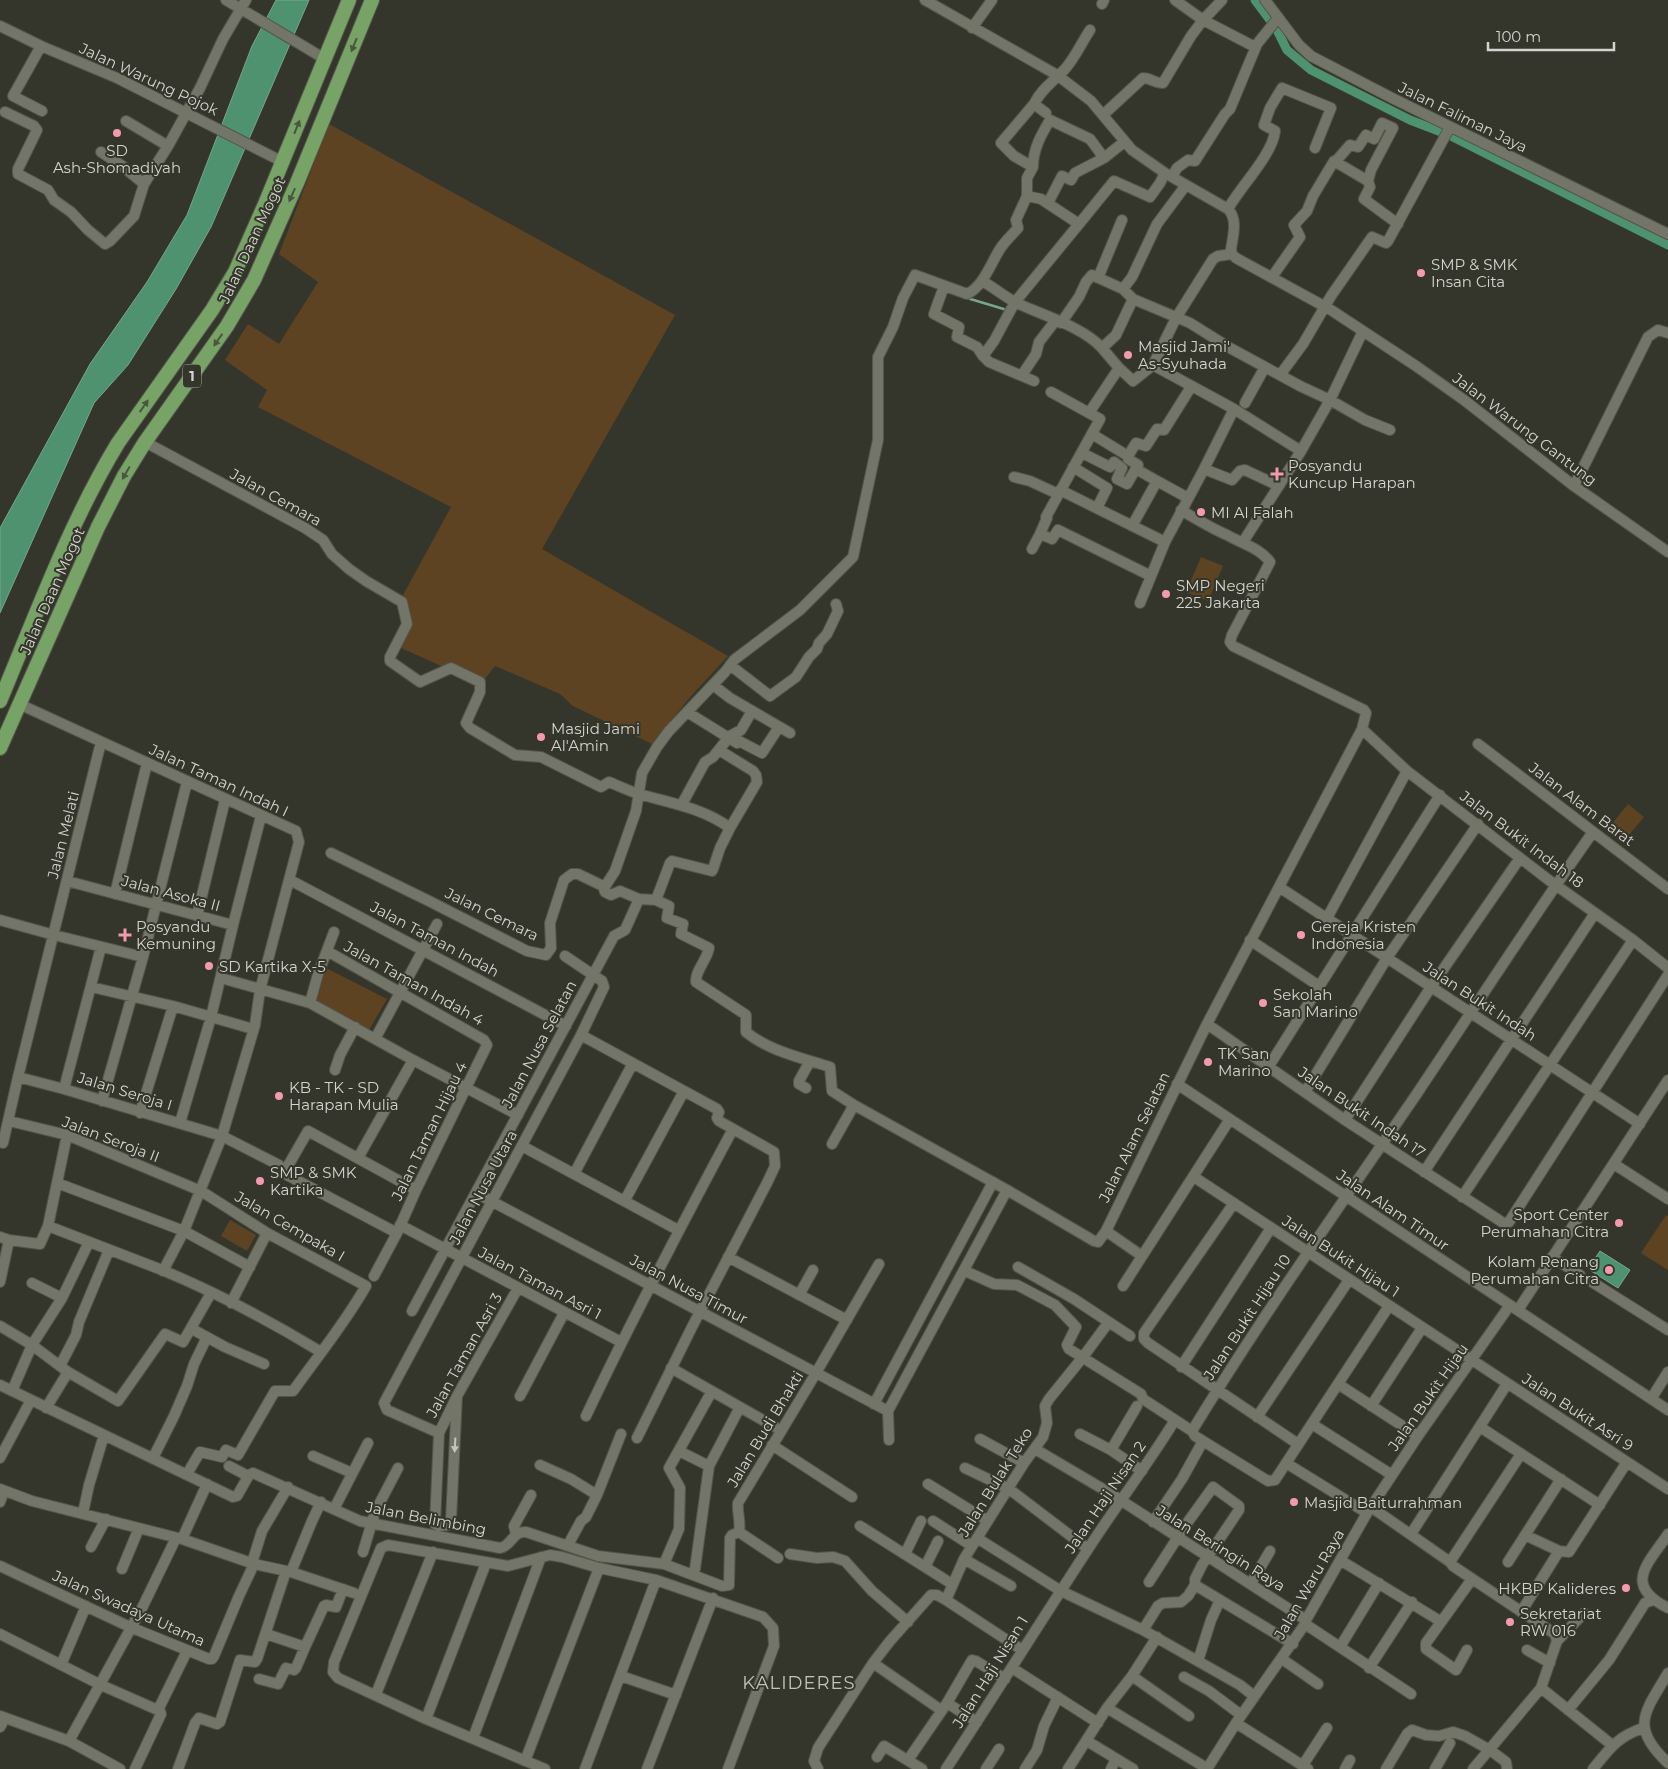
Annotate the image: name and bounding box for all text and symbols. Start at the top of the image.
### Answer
scale bar [1488,20,1614,52]
text: 100 m [1496,27,1541,46]
street label: Jalan Warung Pojok [76,38,221,120]
one-way arrow [349,38,357,52]
street label: Jalan Faliman Jaya [1395,77,1531,156]
one-way arrow [293,119,301,134]
marker: SD Ash-Shomadiyah [111,127,123,139]
place label: SD Ash-Shomadiyah [53,141,181,177]
street label: Jalan Daan Mogot [214,174,290,307]
one-way arrow [287,188,295,202]
place label: SMP & SMK Insan Cita [1431,255,1518,291]
marker: SMP & SMK Insan Cita [1415,267,1427,279]
one-way arrow [213,333,223,346]
place label: Masjid Jami' As-Syuhada [1138,337,1230,373]
marker: Masjid Jami' As-Syuhada [1122,349,1134,361]
road number: 1 [183,364,201,388]
street label: Jalan Warung Gantung [1448,368,1601,489]
one-way arrow [139,399,149,413]
place label: Posyandu Kuncup Harapan [1288,456,1416,492]
street label: Jalan Cemara [226,464,325,530]
one-way arrow [121,467,130,480]
marker: Posyandu Kuncup Harapan [1270,467,1284,481]
place label: MI Al Falah [1211,503,1294,522]
marker: MI Al Falah [1195,506,1207,518]
street label: Jalan Daan Mogot [15,525,89,658]
place label: SMP Negeri 225 Jakarta [1176,576,1265,612]
marker: SMP Negeri 225 Jakarta [1160,588,1172,600]
place label: Masjid Jami Al'Amin [551,719,640,755]
marker: Masjid Jami Al'Amin [535,731,547,743]
street label: Jalan Taman Indah I [145,739,292,821]
street label: Jalan Alam Barat [1525,758,1639,850]
street label: Jalan Bukit Indah 18 [1455,786,1588,892]
street label: Jalan Melati [43,789,83,882]
street label: Jalan Asoka II [119,870,222,915]
street label: Jalan Cemara [441,883,542,945]
street label: Jalan Taman Indah [367,897,503,981]
place label: Posyandu Kemuning [136,917,216,953]
place label: Gereja Kristen Indonesia [1311,917,1416,953]
marker: Posyandu Kemuning [118,928,132,942]
marker: Gereja Kristen Indonesia [1295,929,1307,941]
street label: Jalan Taman Indah 4 [340,936,487,1029]
place label: SD Kartika X-5 [219,957,326,976]
street label: Jalan Bukit Indah [1419,957,1540,1045]
marker: SD Kartika X-5 [203,960,215,972]
street label: Jalan Nusa Selatan [497,977,581,1112]
place label: Sekolah San Marino [1273,985,1358,1021]
marker: Sekolah San Marino [1257,997,1269,1009]
place label: TK San Marino [1218,1044,1271,1080]
marker: TK San Marino [1202,1056,1214,1068]
street label: Jalan Taman Hijau 4 [387,1058,471,1205]
street label: Jalan Bukit Indah 17 [1294,1062,1429,1162]
street label: Jalan Seroja I [74,1067,175,1114]
street label: Jalan Alam Selatan [1094,1069,1174,1206]
place label: KB - TK - SD Harapan Mulia [289,1078,399,1114]
marker: KB - TK - SD Harapan Mulia [273,1090,285,1102]
street label: Jalan Seroja II [59,1111,162,1166]
street label: Jalan Nusa Utara [444,1127,521,1248]
place label: SMP & SMK Kartika [270,1163,357,1199]
street label: Jalan Alam Timur [1332,1165,1453,1255]
marker: SMP & SMK Kartika [254,1175,266,1187]
street label: Jalan Cempaka I [231,1186,348,1265]
place label: Sport Center Perumahan Citra [1481,1205,1609,1241]
street label: Jalan Bukit Hijau 1 [1278,1210,1403,1301]
marker: Sport Center Perumahan Citra [1613,1217,1625,1229]
street label: Jalan Taman Asri 1 [474,1242,605,1323]
street label: Jalan Nusa Timur [626,1250,751,1328]
street label: Jalan Bukit Hijau 10 [1199,1250,1295,1384]
place label: Kolam Renang Perumahan Citra [1471,1252,1599,1288]
marker: Kolam Renang Perumahan Citra [1603,1264,1615,1276]
street label: Jalan Taman Asri 3 [421,1289,506,1421]
street label: Jalan Bukit Hijau [1383,1340,1472,1455]
street label: Jalan Budi Bhakti [722,1367,807,1491]
street label: Jalan Bukit Asri 9 [1518,1368,1637,1455]
street label: Jalan Bulak Teko [953,1424,1036,1541]
one-way arrow [450,1437,458,1453]
street label: Jalan Haji Nisan 2 [1060,1437,1150,1558]
place label: Masjid Baiturrahman [1304,1493,1462,1512]
marker: Masjid Baiturrahman [1288,1496,1300,1508]
street label: Jalan Belimbing [363,1497,488,1539]
street label: Jalan Beringin Raya [1152,1500,1289,1595]
street label: Jalan Waru Raya [1269,1526,1348,1643]
street label: Jalan Swadaya Utama [49,1565,208,1650]
place label: HKBP Kalideres [1498,1579,1616,1598]
marker: HKBP Kalideres [1620,1582,1632,1594]
place label: Sekretariat RW 016 [1520,1604,1602,1640]
street label: Jalan Haji Nisan 1 [947,1613,1032,1732]
marker: Sekretariat RW 016 [1504,1616,1516,1628]
district label: KALIDERES [742,1672,856,1694]

